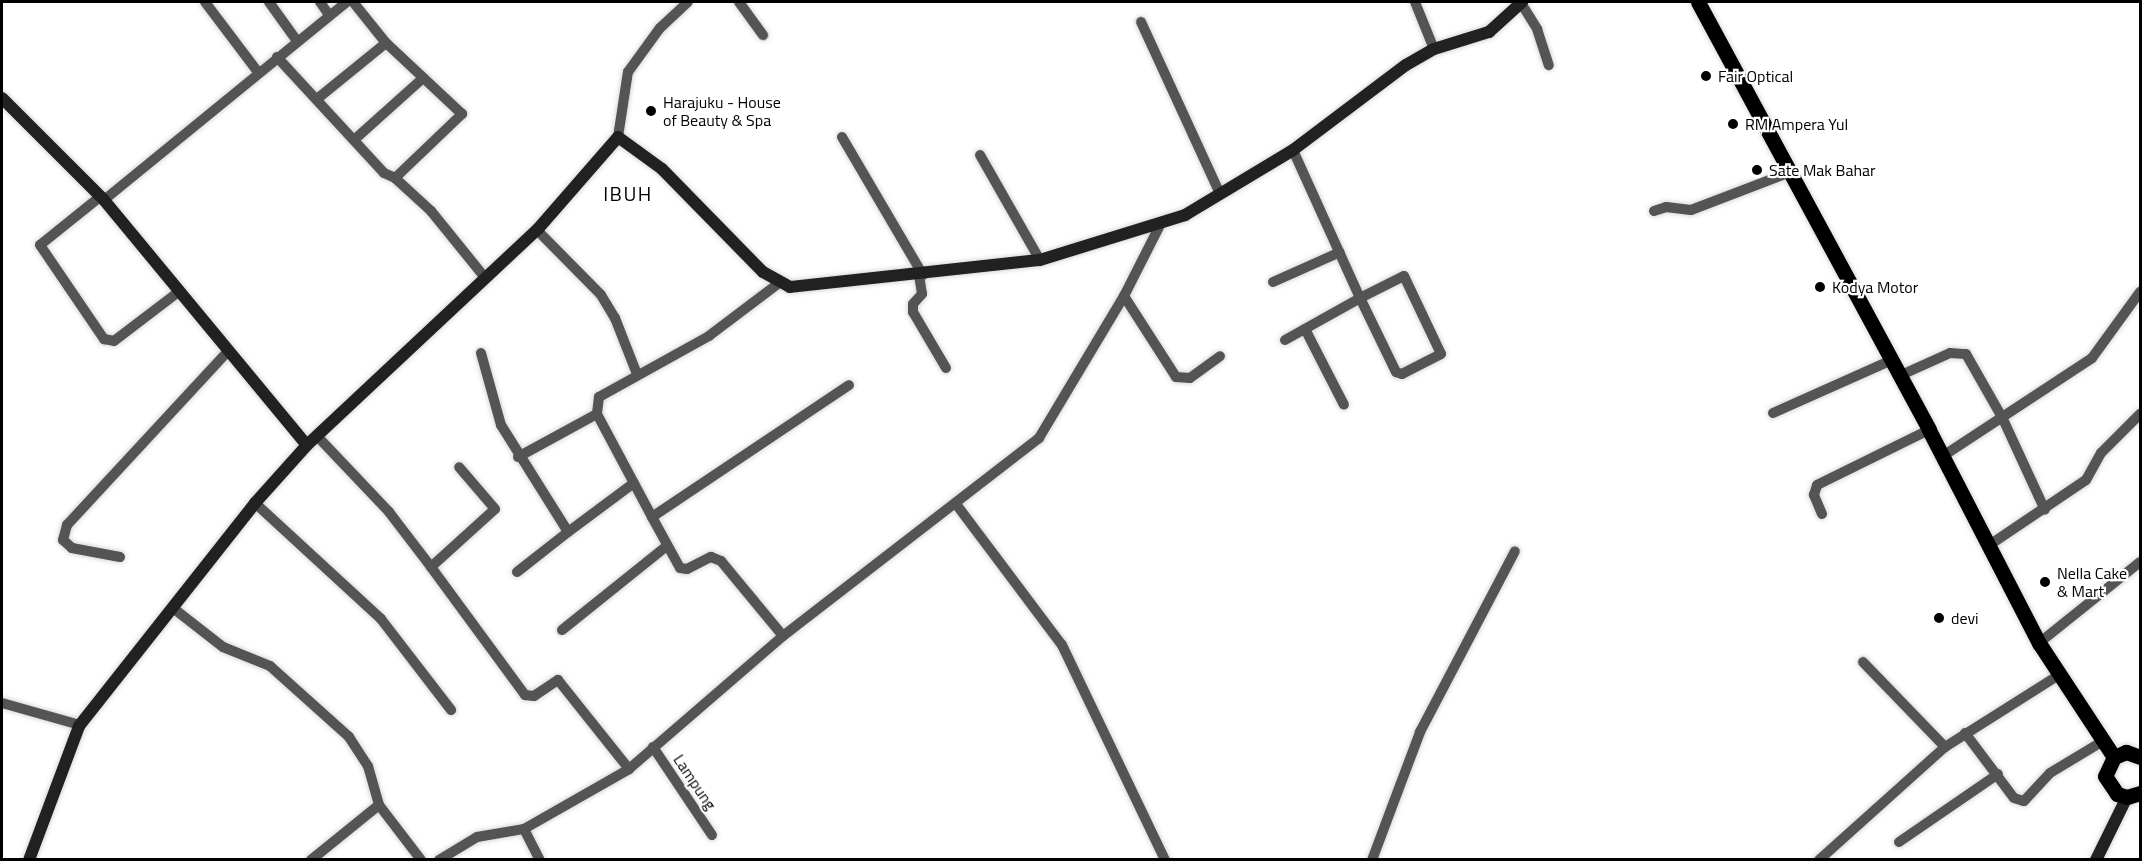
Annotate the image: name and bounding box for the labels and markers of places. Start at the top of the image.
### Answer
place label: Fair Optical [1718,66,1793,86]
marker: Fair Optical [1699,69,1713,83]
place label: Harajuku - House of Beauty & Spa [663,92,781,130]
marker: Harajuku - House of Beauty & Spa [644,104,658,118]
place label: RM Ampera Yul [1745,114,1848,134]
marker: RM Ampera Yul [1726,117,1740,131]
place label: Sate Mak Bahar [1769,160,1876,180]
marker: Sate Mak Bahar [1750,163,1764,177]
place label: Kodya Motor [1832,277,1918,297]
marker: Kodya Motor [1813,280,1827,294]
place label: Nella Cake & Mart [2057,563,2127,601]
marker: Nella Cake & Mart [2038,575,2052,589]
place label: devi [1951,608,1979,628]
marker: devi [1932,611,1946,625]

